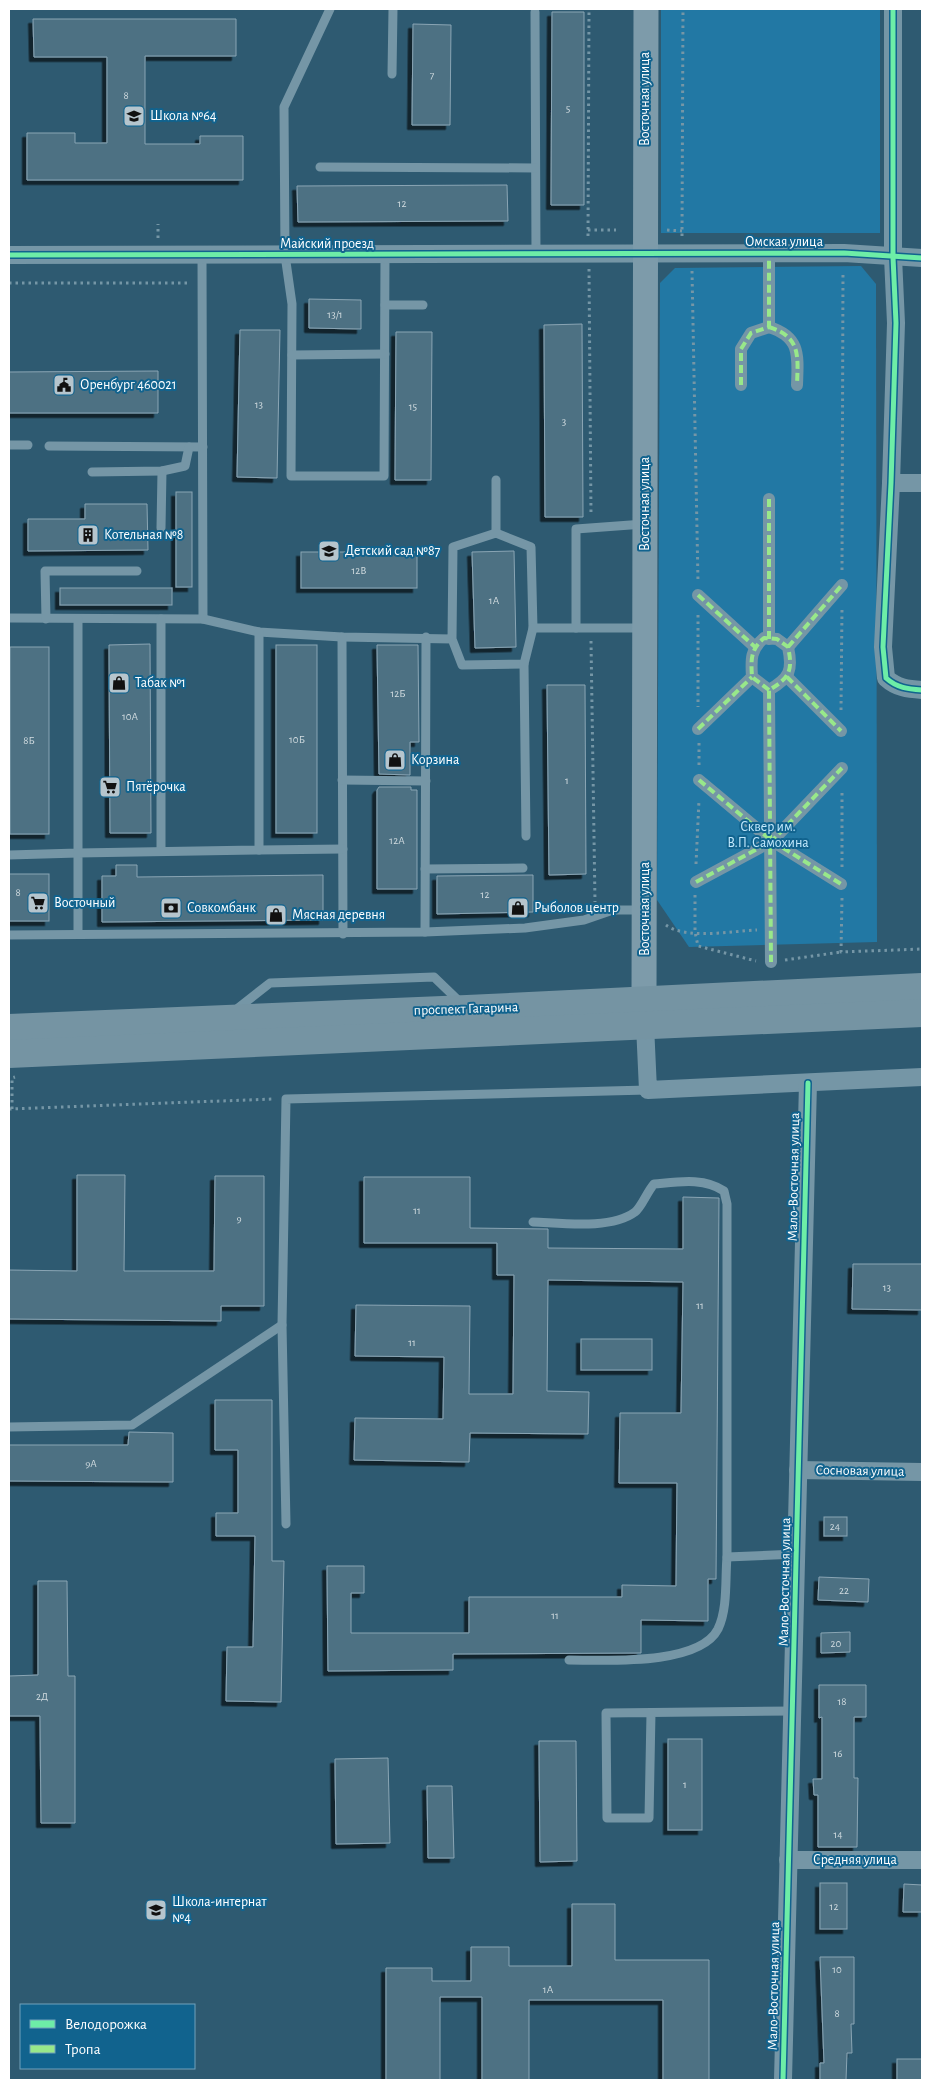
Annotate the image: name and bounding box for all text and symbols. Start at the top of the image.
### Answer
street label: Восточная улица [638,51,652,146]
house number: 7 [430,70,435,81]
house number: 8 [123,90,129,101]
house number: 5 [566,103,571,114]
school or university icon: Школа №64 [122,104,146,128]
place label: Школа №64 [150,109,217,123]
house number: 12 [398,198,406,209]
street label: Омская улица [745,235,824,249]
street label: Майский проезд [280,237,374,251]
house number: 13/1 [327,309,343,320]
public building icon: Оренбург 460021 [52,373,76,397]
place label: Оренбург 460021 [80,378,176,392]
house number: 13 [255,399,264,410]
house number: 15 [409,401,418,412]
house number: 3 [562,416,567,427]
street label: Восточная улица [638,456,652,551]
building icon: Котельная №8 [76,523,100,547]
place label: Котельная №8 [104,528,183,542]
school or university icon: Детский сад №87 [317,539,341,563]
place label: Детский сад №87 [345,544,441,558]
house number: 12В [351,565,367,576]
house number: 1А [489,595,500,606]
shop icon: Табак №1 [107,671,131,695]
place label: Табак №1 [135,676,186,690]
house number: 12Б [390,688,406,699]
house number: 10А [122,711,139,722]
house number: 10Б [289,734,305,745]
house number: 8Б [23,735,35,746]
shop icon: Корзина [383,748,407,772]
place label: Корзина [411,753,460,767]
supermarket icon: Пятёрочка [98,775,122,799]
house number: 1 [565,775,569,786]
place label: Пятёрочка [126,780,186,794]
park label: Сквер им. В.П. Самохина [727,820,809,850]
house number: 12А [389,835,405,846]
street label: Восточная улица [638,861,652,956]
house number: 8 [15,887,21,898]
house number: 12 [481,889,489,900]
supermarket icon: Восточный [26,891,50,915]
place label: Восточный [54,896,116,910]
bank icon: Совкомбанк [159,896,183,920]
shop icon: Рыболов центр [506,896,530,920]
place label: Совкомбанк [187,901,256,915]
place label: Рыболов центр [534,901,619,915]
shop icon: Мясная деревня [264,903,288,927]
place label: Мясная деревня [292,908,385,922]
street label: проспект Гагарина [413,1000,519,1018]
street label: Мало-Восточная улица [786,1112,802,1242]
house number: 11 [413,1205,421,1216]
house number: 9 [236,1213,242,1224]
house number: 13 [883,1282,892,1293]
house number: 11 [696,1300,704,1311]
house number: 11 [408,1337,416,1348]
house number: 9А [85,1458,97,1469]
street label: Сосновая улица [815,1463,905,1479]
street label: Мало-Восточная улица [777,1517,793,1647]
house number: 24 [830,1521,840,1532]
house number: 22 [839,1585,849,1596]
house number: 11 [551,1610,559,1621]
house number: 20 [831,1638,842,1649]
house number: 2Д [36,1691,48,1702]
house number: 18 [838,1696,847,1707]
house number: 16 [834,1748,842,1759]
house number: 1 [683,1779,687,1790]
house number: 14 [833,1829,843,1840]
street label: Средняя улица [813,1853,898,1867]
place label: Школа-интернат №4 [172,1895,268,1925]
school or university icon: Школа-интернат №4 [144,1898,168,1922]
house number: 12 [830,1901,838,1912]
street label: Мало-Восточная улица [766,1921,782,2051]
house number: 10 [832,1964,842,1975]
house number: 1А [543,1984,554,1995]
legend [20,2004,195,2069]
house number: 8 [834,2008,840,2019]
text: Велодорожка [65,2017,147,2032]
text: Тропа [65,2042,101,2057]

